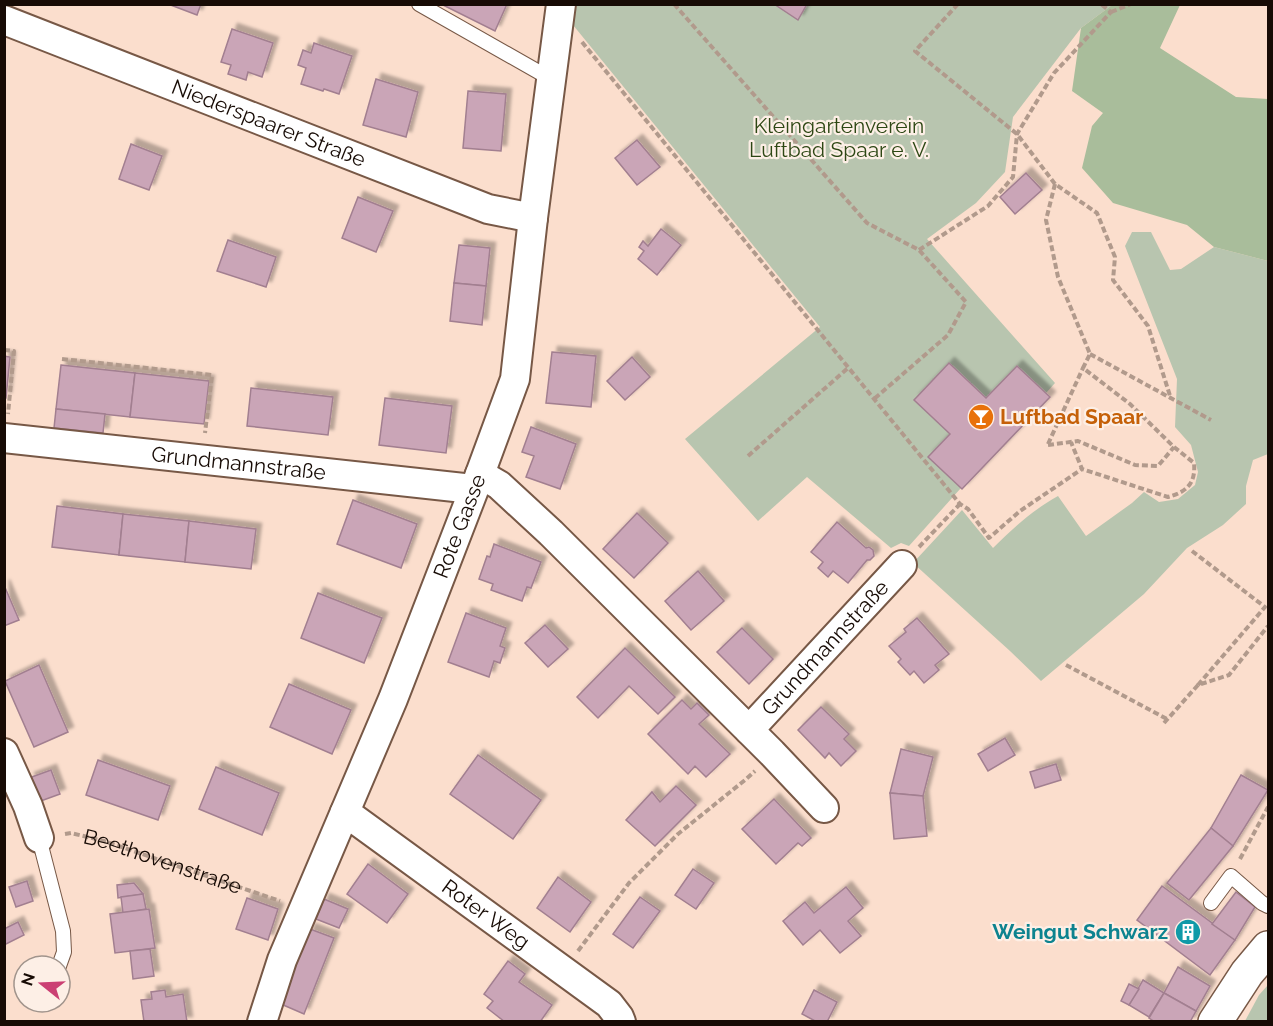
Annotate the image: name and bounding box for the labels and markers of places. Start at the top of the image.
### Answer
bar icon: Luftbad Spaar [966,402,996,432]
place label: Luftbad Spaar [1000,404,1143,429]
building icon: Weingut Schwarz [1173,917,1203,947]
place label: Weingut Schwarz [992,919,1168,944]

